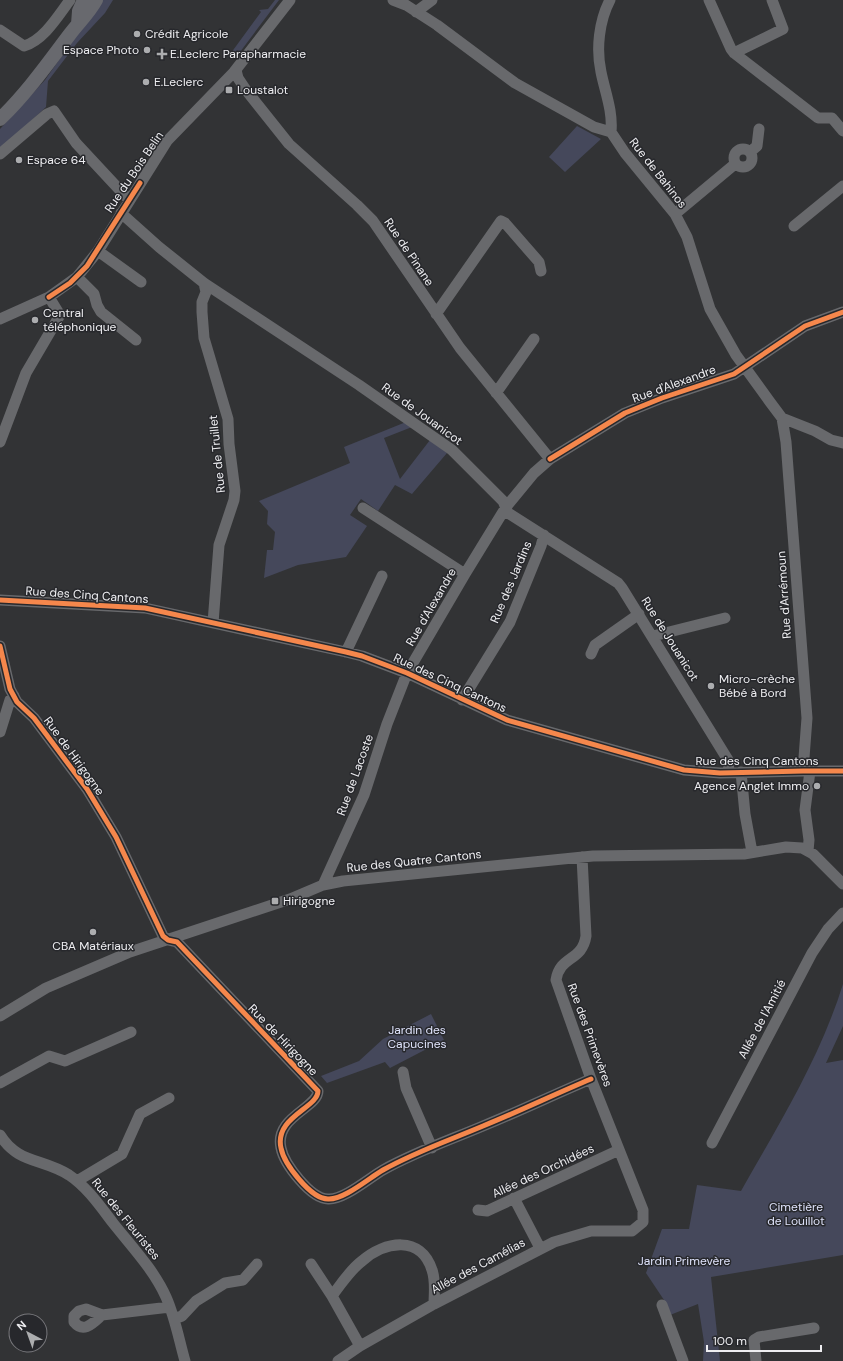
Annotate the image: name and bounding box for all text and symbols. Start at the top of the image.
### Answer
place label: Crédit Agricole [145,26,229,42]
marker: Crédit Agricole [132,29,142,39]
place label: Espace Photo [63,42,139,58]
marker: Espace Photo [142,45,152,55]
place label: E.Leclerc Parapharmacie [170,46,306,62]
marker: E.Leclerc Parapharmacie [157,49,167,59]
place label: E.Leclerc [154,74,204,90]
marker: E.Leclerc [141,77,151,87]
place label: Loustalot [237,82,289,98]
marker: Loustalot [224,85,234,95]
street label: Rue du Bois Belin [101,128,167,216]
street label: Rue de Bahinos [625,135,691,211]
place label: Espace 64 [27,152,86,168]
marker: Espace 64 [14,155,24,165]
street label: Rue de Pinane [380,215,438,289]
place label: Central téléphonique [43,305,117,335]
marker: Central téléphonique [30,315,40,325]
street label: Rue d'Alexandre [630,361,718,407]
street label: Rue de Jouanicot [378,379,466,449]
street label: Rue de Truillet [205,414,229,494]
street label: Rue des Jardins [487,539,535,625]
street label: Rue d'Arrémoun [773,551,795,639]
street label: Rue d'Alexandre [402,565,460,649]
street label: Rue des Cinq Cantons [25,583,149,607]
street label: Rue de Jouanicot [638,594,702,684]
street label: Rue des Cinq Cantons [391,650,509,716]
place label: Micro-crèche Bébé à Bord [719,671,795,701]
marker: Micro-crèche Bébé à Bord [706,681,716,691]
street label: Rue de Hirigogne [40,713,108,799]
street label: Rue de Lacoste [333,732,377,818]
street label: Rue des Cinq Cantons [695,753,819,769]
place label: Agence Anglet Immo [694,778,809,794]
marker: Agence Anglet Immo [812,781,822,791]
street label: Rue des Quatre Cantons [346,846,482,876]
place label: Hirigogne [283,893,335,909]
marker: Hirigogne [270,896,280,906]
marker: CBA Matériaux [88,927,98,937]
place label: CBA Matériaux [52,938,134,954]
street label: Allée de l'Amitié [734,976,790,1061]
street label: Rue des Primevères [564,981,616,1089]
street label: Rue de Hirigogne [245,1001,321,1079]
park label: Jardin des Capucines [388,1022,447,1052]
street label: Allée des Orchidées [489,1140,597,1202]
street label: Rue des Fleuristes [88,1175,164,1263]
park label: Cimetière de Louillot [767,1199,825,1229]
street label: Allée des Camélias [428,1234,528,1298]
park label: Jardin Primevère [638,1253,731,1269]
north arrow [8,1313,48,1353]
text: N [14,1318,29,1333]
scale bar [707,1327,821,1353]
text: 100 m [713,1333,747,1349]

